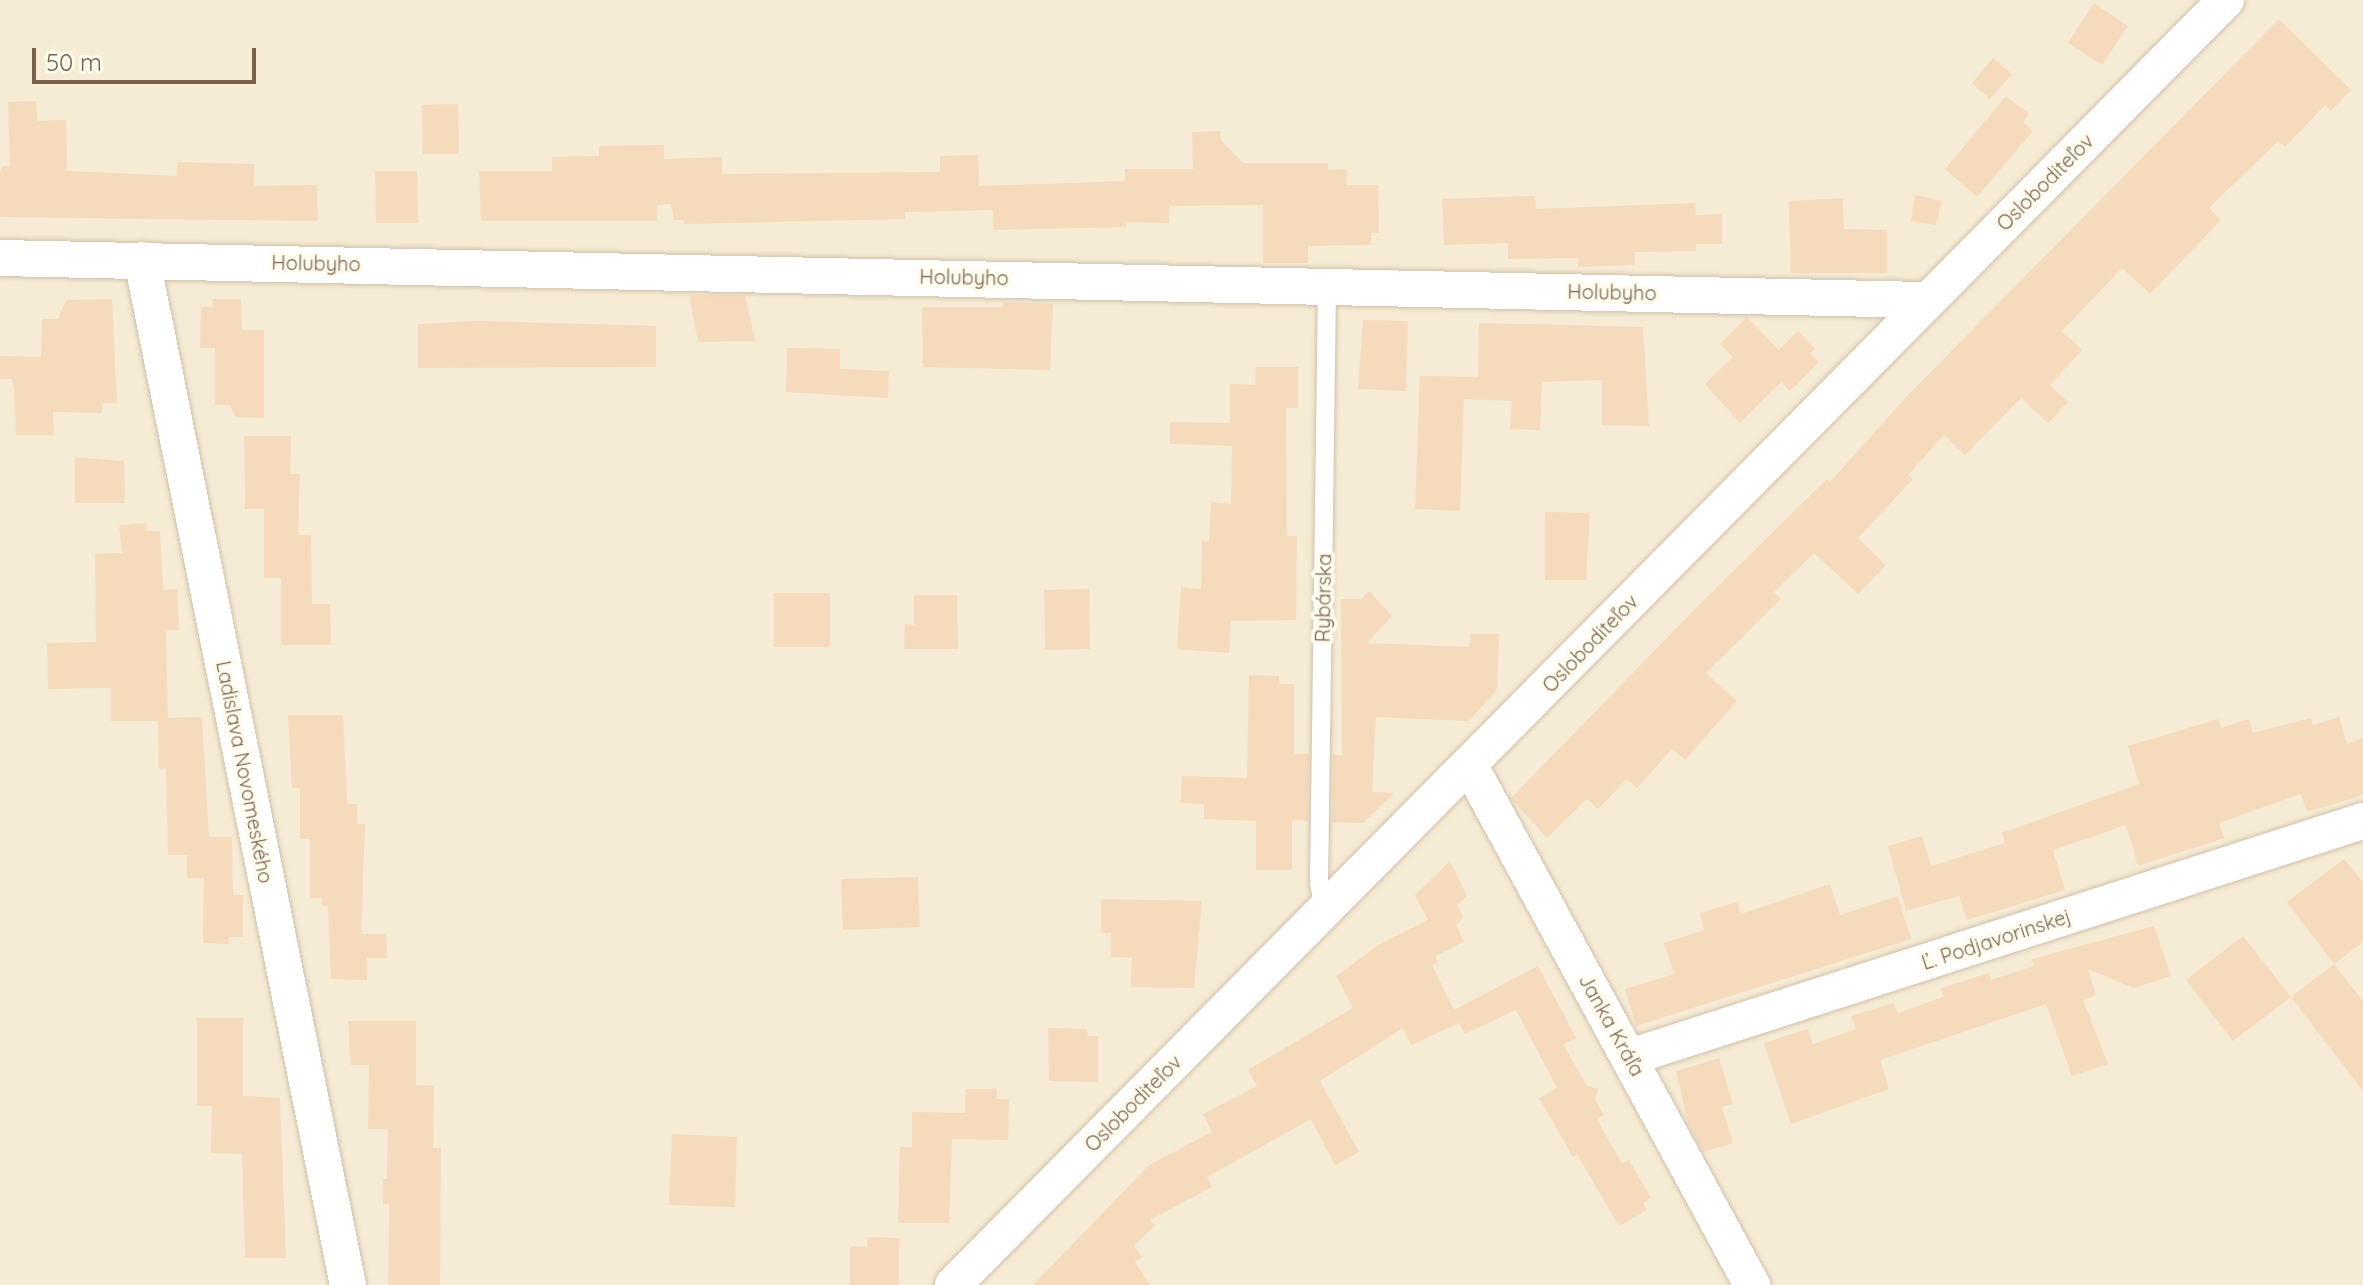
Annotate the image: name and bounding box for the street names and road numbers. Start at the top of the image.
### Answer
street label: Osloboditeľov [1992,129,2098,235]
street label: Holubyho [271,250,361,276]
street label: Holubyho [919,264,1009,290]
street label: Holubyho [1567,279,1657,305]
street label: Rybárska [1310,553,1336,643]
street label: Osloboditeľov [1537,589,1643,697]
street label: Ladislava Novomeského [212,659,278,885]
street label: Ľ. Podjavorinskej [1918,904,2074,974]
street label: Janka Kráľa [1574,970,1650,1080]
street label: Osloboditeľov [1080,1050,1186,1156]

